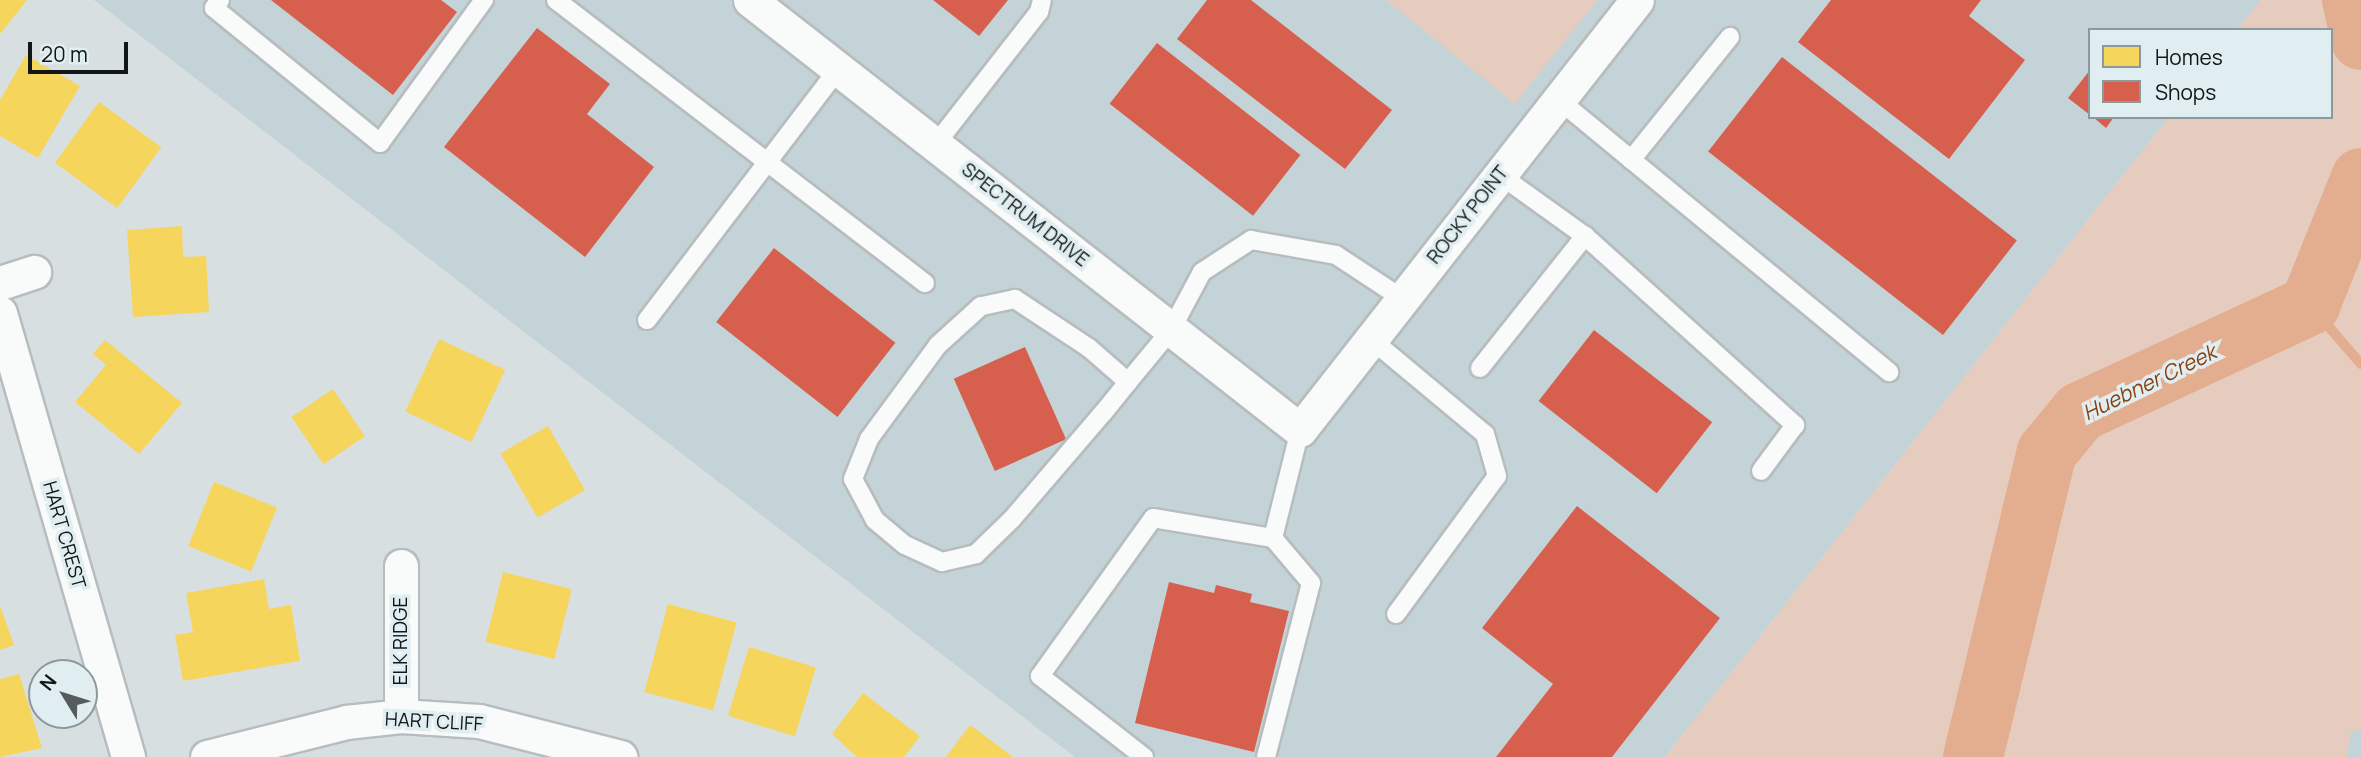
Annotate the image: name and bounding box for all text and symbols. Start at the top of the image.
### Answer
scale bar [32,28,131,72]
legend [2088,28,2333,119]
text: 20 m [41,40,88,68]
text: Homes [2155,43,2223,71]
text: Shops [2155,78,2216,106]
street label: SPECTRUM DRIVE [957,158,1093,272]
street label: ROCKY POINT [1422,161,1514,269]
water label: Huebner Creek [2078,339,2220,425]
street label: HART CREST [38,478,90,592]
street label: ELK RIDGE [390,596,412,686]
north arrow [28,659,98,729]
text: N [34,669,62,696]
street label: HART CLIFF [384,708,484,736]

